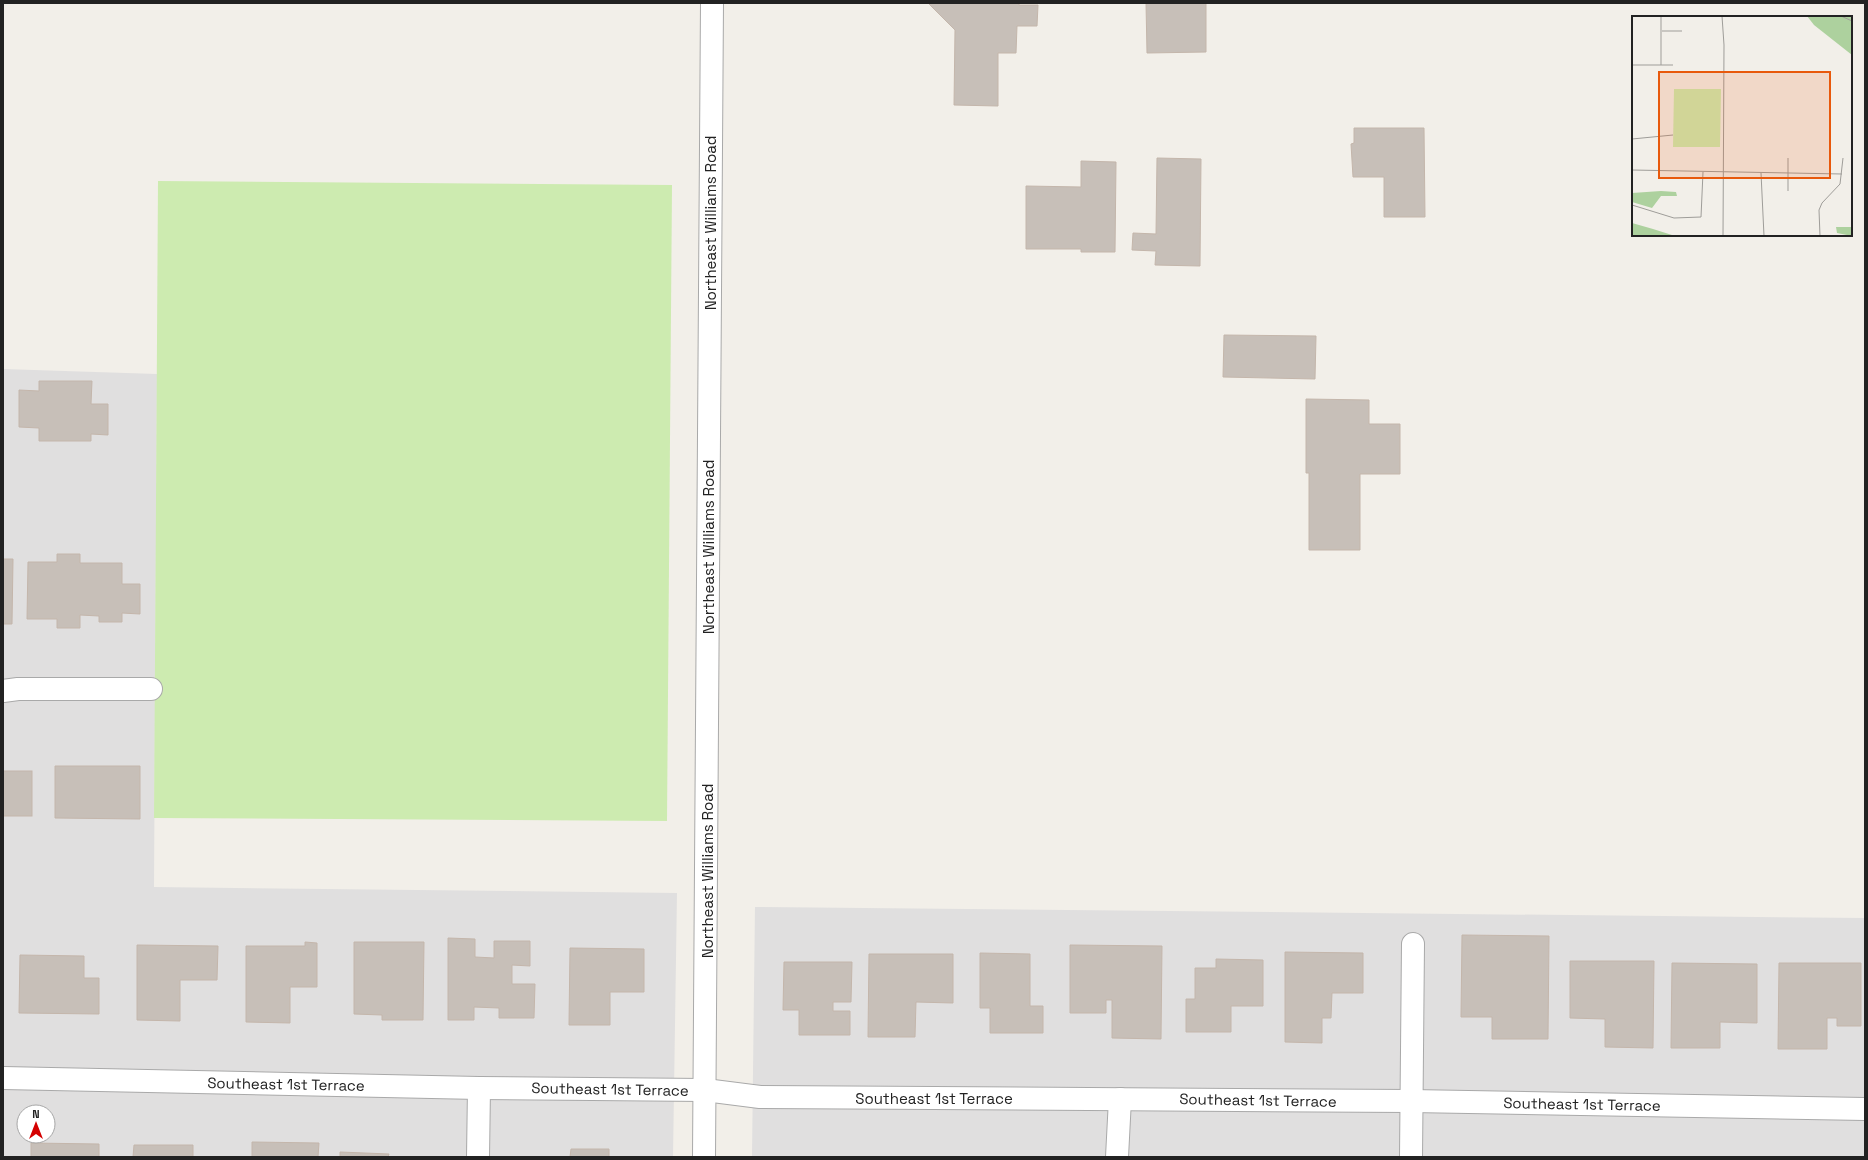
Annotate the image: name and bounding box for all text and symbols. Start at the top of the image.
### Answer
inset map [1632,16,1852,236]
street label: Northeast Williams Road [701,136,720,310]
street label: Northeast Williams Road [699,460,718,634]
street label: Northeast Williams Road [698,784,717,958]
street label: Southeast 1st Terrace [207,1073,365,1095]
street label: Southeast 1st Terrace [531,1078,689,1100]
street label: Southeast 1st Terrace [855,1089,1013,1108]
street label: Southeast 1st Terrace [1179,1089,1337,1111]
street label: Southeast 1st Terrace [1503,1093,1661,1115]
north arrow [16,1104,56,1144]
text: N [32,1107,40,1121]

